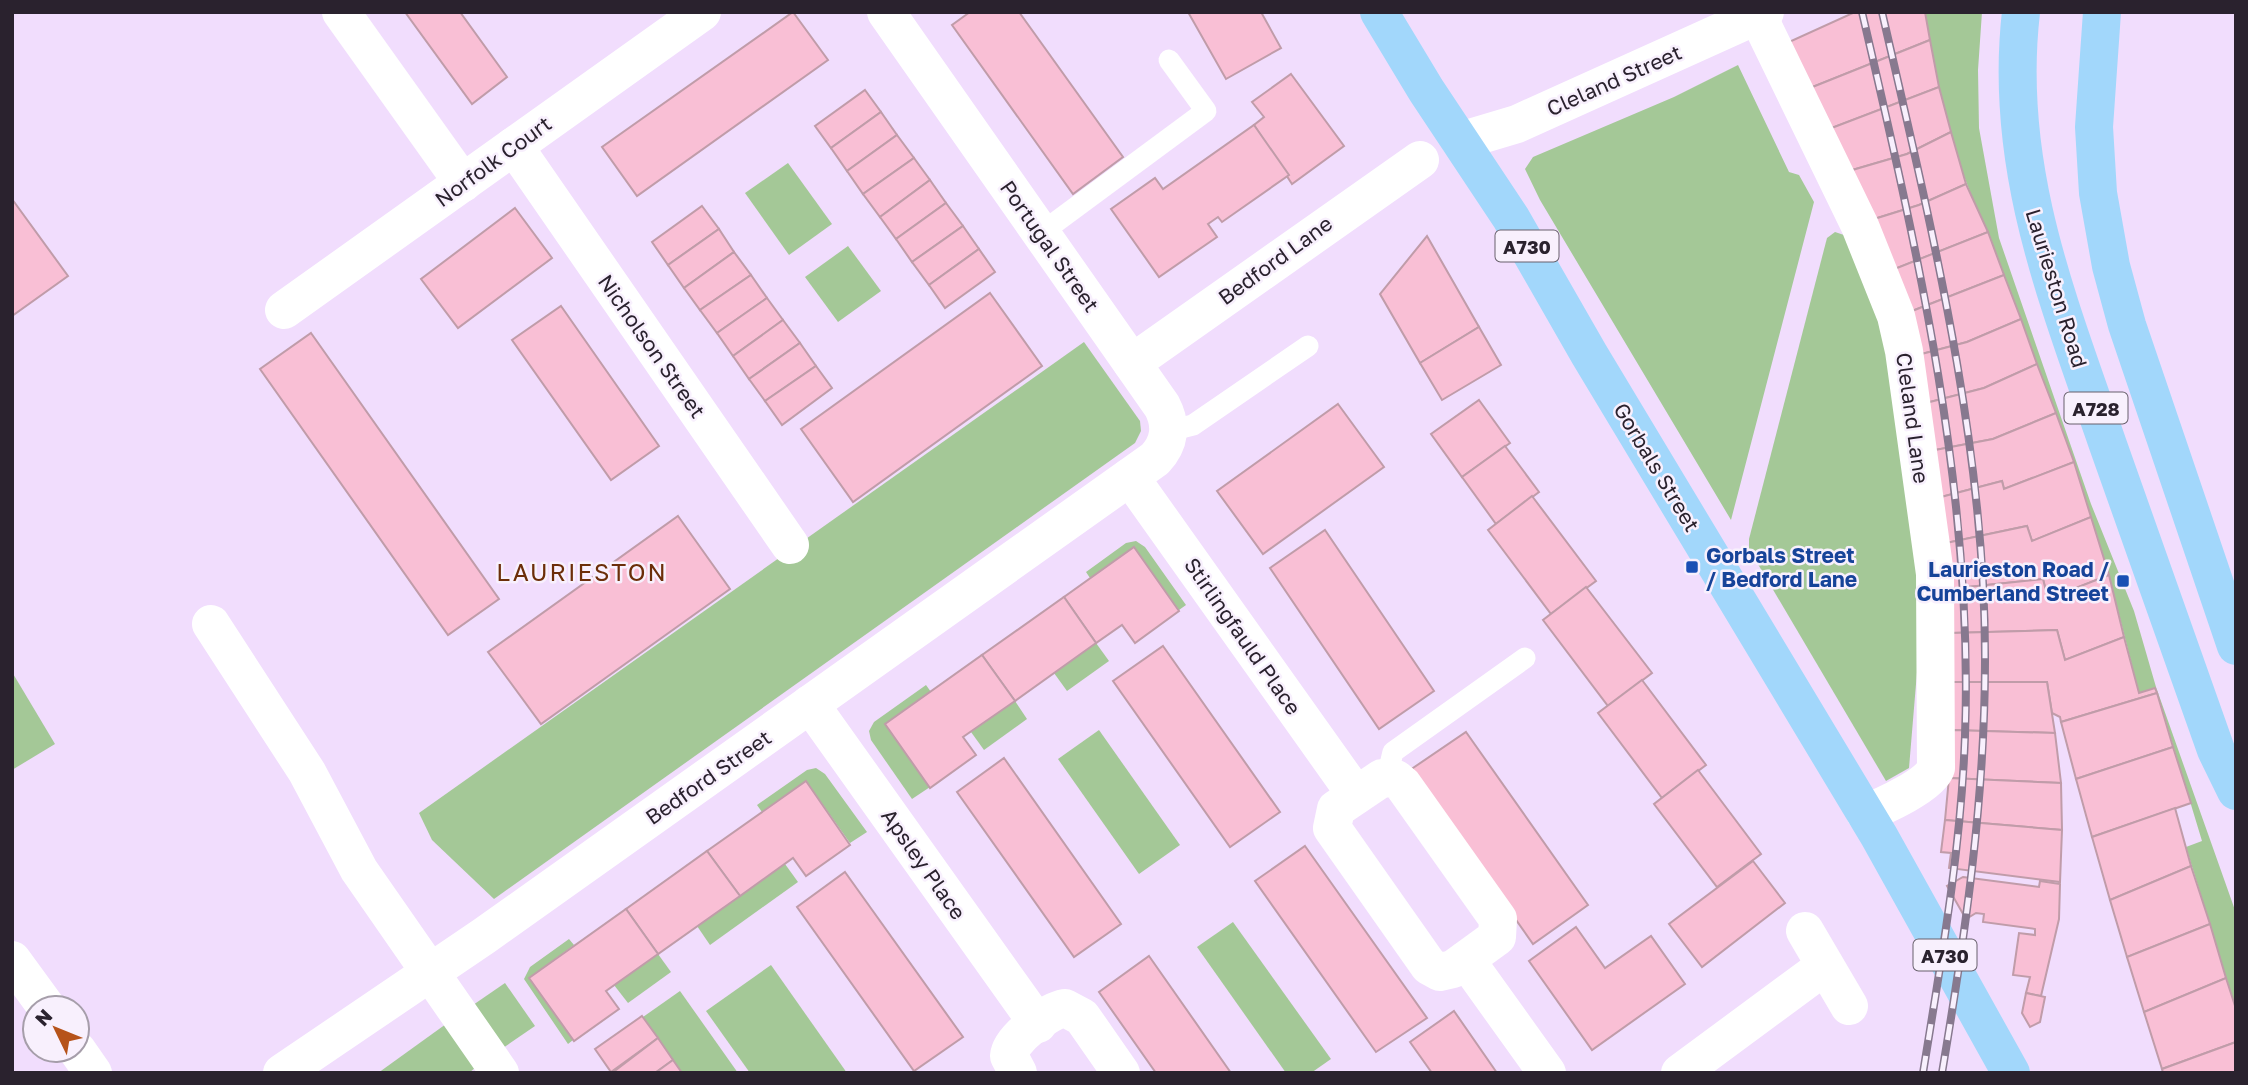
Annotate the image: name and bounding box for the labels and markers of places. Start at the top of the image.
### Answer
place label: Gorbals Street / Bedford Lane [1706,542,1857,592]
place label: Laurieston Road / Cumberland Street [1916,556,2109,606]
marker: Gorbals Street / Bedford Lane [1684,559,1700,575]
marker: Laurieston Road / Cumberland Street [2115,573,2131,589]

